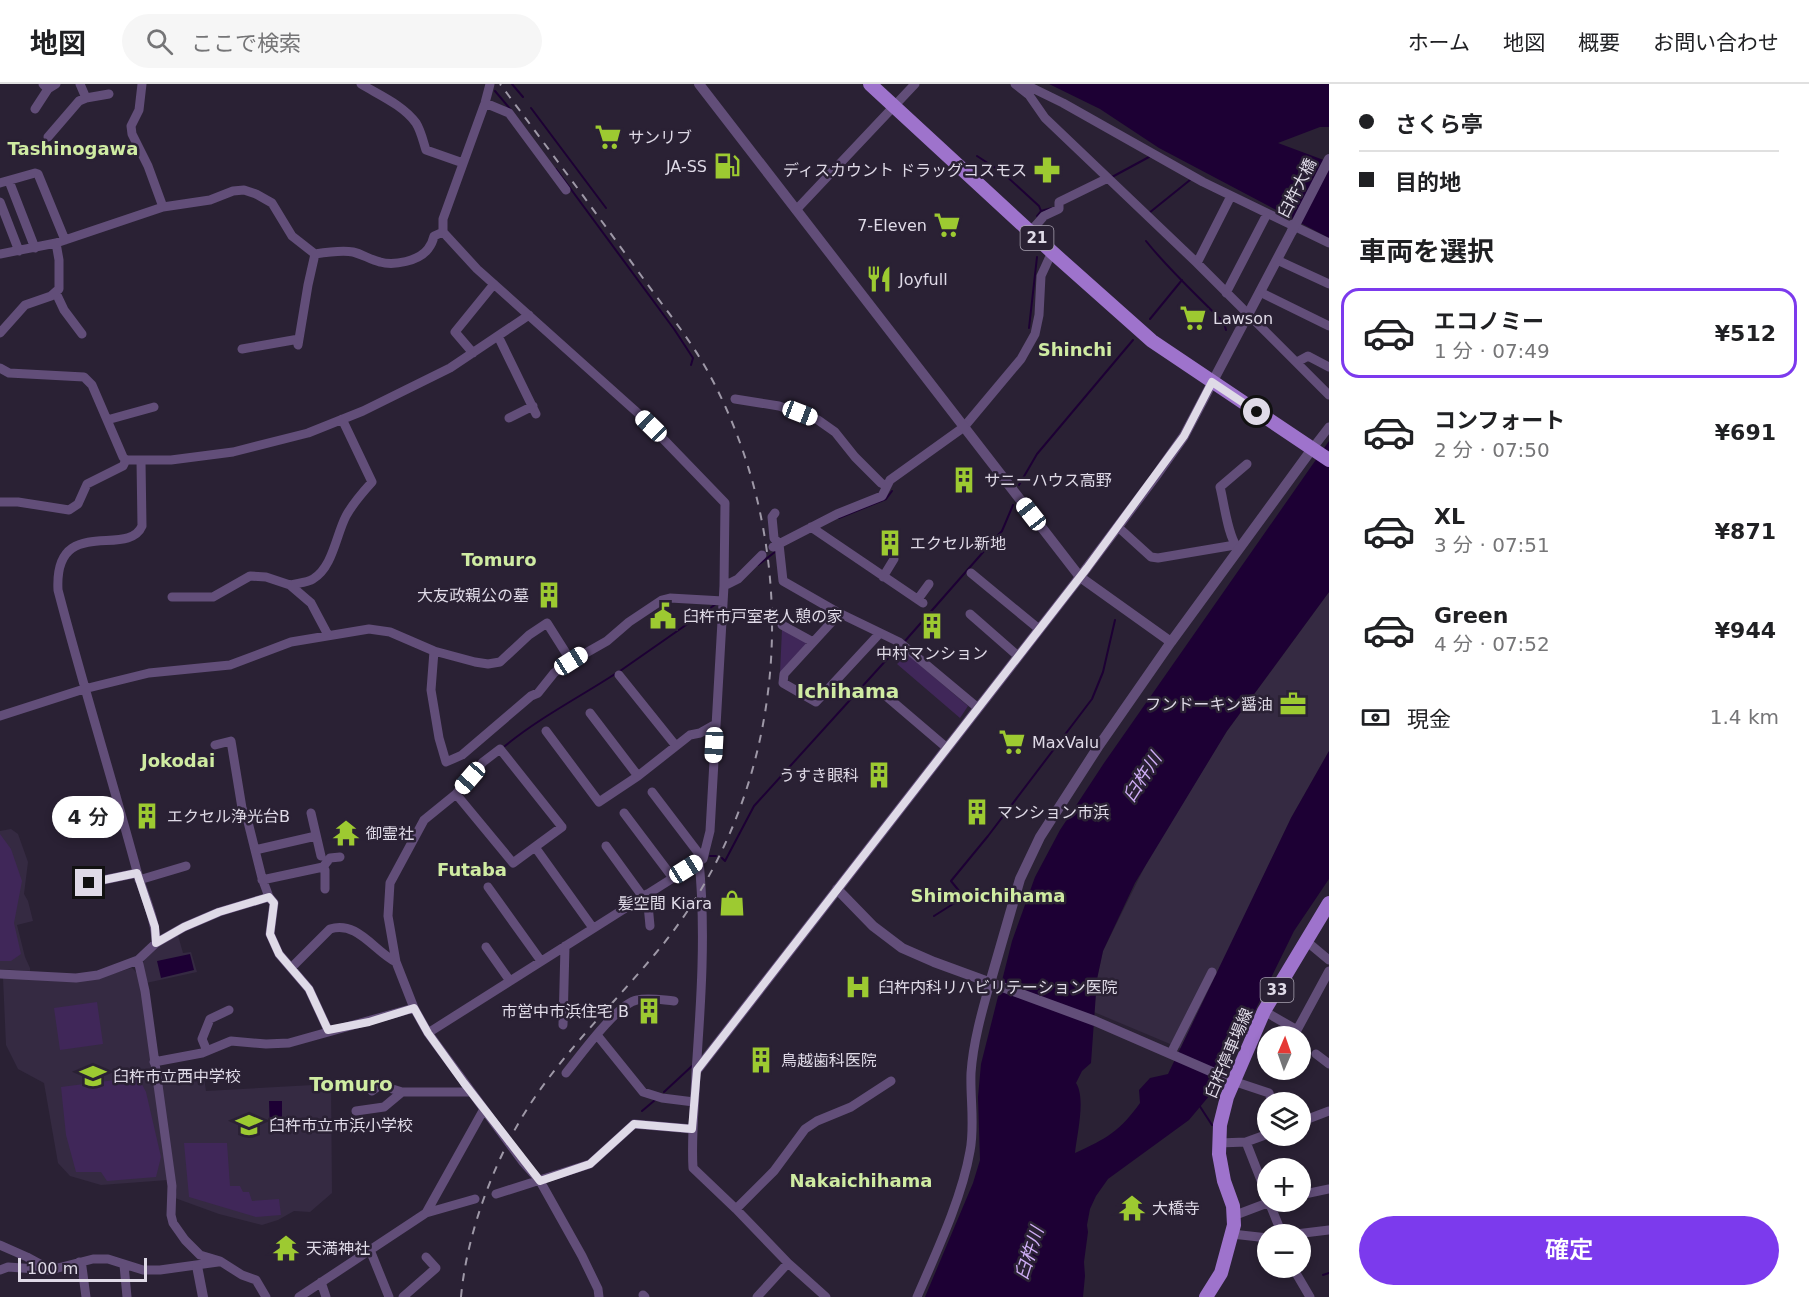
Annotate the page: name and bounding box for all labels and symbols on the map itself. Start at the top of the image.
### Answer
supermarket icon: サンリブ [593,122,623,152]
place label: サンリブ [628,128,692,147]
district label: Tashinogawa [8,138,138,159]
fuel station icon: JA-SS [712,151,742,181]
pharmacy icon: ディスカウント ドラッグコスモス [1032,155,1062,185]
street label: 臼杵大橋 [1274,155,1320,221]
place label: JA-SS [665,157,707,176]
place label: ディスカウント ドラッグコスモス [783,161,1027,180]
supermarket icon: 7-Eleven [932,210,962,240]
place label: 7-Eleven [857,216,927,235]
road number: 21 [1020,226,1054,250]
restaurant icon: Joyfull [864,264,894,294]
place label: Joyfull [898,270,948,289]
supermarket icon: Lawson [1178,303,1208,333]
place label: Lawson [1213,309,1273,328]
district label: Shinchi [1038,339,1112,360]
car [780,398,820,428]
route start [1243,398,1270,425]
car [632,407,670,445]
building icon: サニーハウス高野 [949,465,979,495]
place label: サニーハウス高野 [984,471,1112,490]
car [1013,494,1049,534]
building icon: エクセル新地 [875,528,905,558]
place label: エクセル新地 [910,534,1006,553]
district label: Tomuro [461,549,537,570]
building icon: 大友政親公の墓 [534,580,564,610]
place label: 大友政親公の墓 [417,586,529,605]
public building icon: 臼杵市戸室老人憩の家 [648,601,678,631]
place label: 臼杵市戸室老人憩の家 [683,607,843,626]
building icon: 中村マンション [917,611,947,641]
car [551,644,591,678]
place label: 中村マンション [876,644,988,663]
district label: Ichihama [797,679,899,703]
office icon: フンドーキン醤油 [1278,689,1308,719]
place label: フンドーキン醤油 [1145,695,1273,714]
car [704,727,724,763]
supermarket icon: MaxValu [997,727,1027,757]
place label: MaxValu [1032,733,1099,752]
water label: 臼杵川 [1118,747,1167,805]
district label: Jokodai [139,750,215,771]
car [451,759,489,797]
building icon: うすき眼科 [864,760,894,790]
place label: うすき眼科 [779,766,859,785]
callout: 4 分 [53,796,125,838]
building icon: マンション市浜 [962,797,992,827]
building icon: エクセル浄光台B [132,801,162,831]
place label: マンション市浜 [997,803,1109,822]
place label: エクセル浄光台B [167,807,290,826]
temple icon: 御霊社 [331,818,361,848]
place label: 御霊社 [366,824,414,843]
car [666,852,706,886]
district label: Futaba [437,859,507,880]
route end [75,869,102,896]
district label: Shimoichihama [911,885,1065,906]
shop icon: 髪空間 Kiara [717,888,747,918]
place label: 髪空間 Kiara [618,894,712,913]
hospital icon: 臼杵内科リハビリテーション医院 [843,972,873,1002]
place label: 臼杵内科リハビリテーション医院 [878,978,1118,997]
road number: 33 [1260,978,1294,1002]
building icon: 市営中市浜住宅 B [634,996,664,1026]
place label: 市営中市浜住宅 B [501,1002,629,1021]
street label: 臼杵停車場線 [1201,1005,1257,1101]
north arrow [1257,1026,1311,1080]
building icon: 鳥越歯科医院 [746,1045,776,1075]
place label: 鳥越歯科医院 [781,1051,877,1070]
school or university icon: 臼杵市立西中学校 [78,1061,108,1091]
place label: 臼杵市立西中学校 [113,1067,241,1086]
district label: Tomuro [309,1072,393,1096]
school or university icon: 臼杵市立市浜小学校 [234,1110,264,1140]
place label: 臼杵市立市浜小学校 [269,1116,413,1135]
district label: Nakaichihama [789,1170,933,1191]
temple icon: 大橋寺 [1117,1193,1147,1223]
place label: 大橋寺 [1152,1199,1200,1218]
water label: 臼杵川 [1011,1222,1048,1282]
temple icon: 天満神社 [271,1233,301,1263]
place label: 天満神社 [306,1239,370,1258]
scale bar [18,1255,147,1282]

